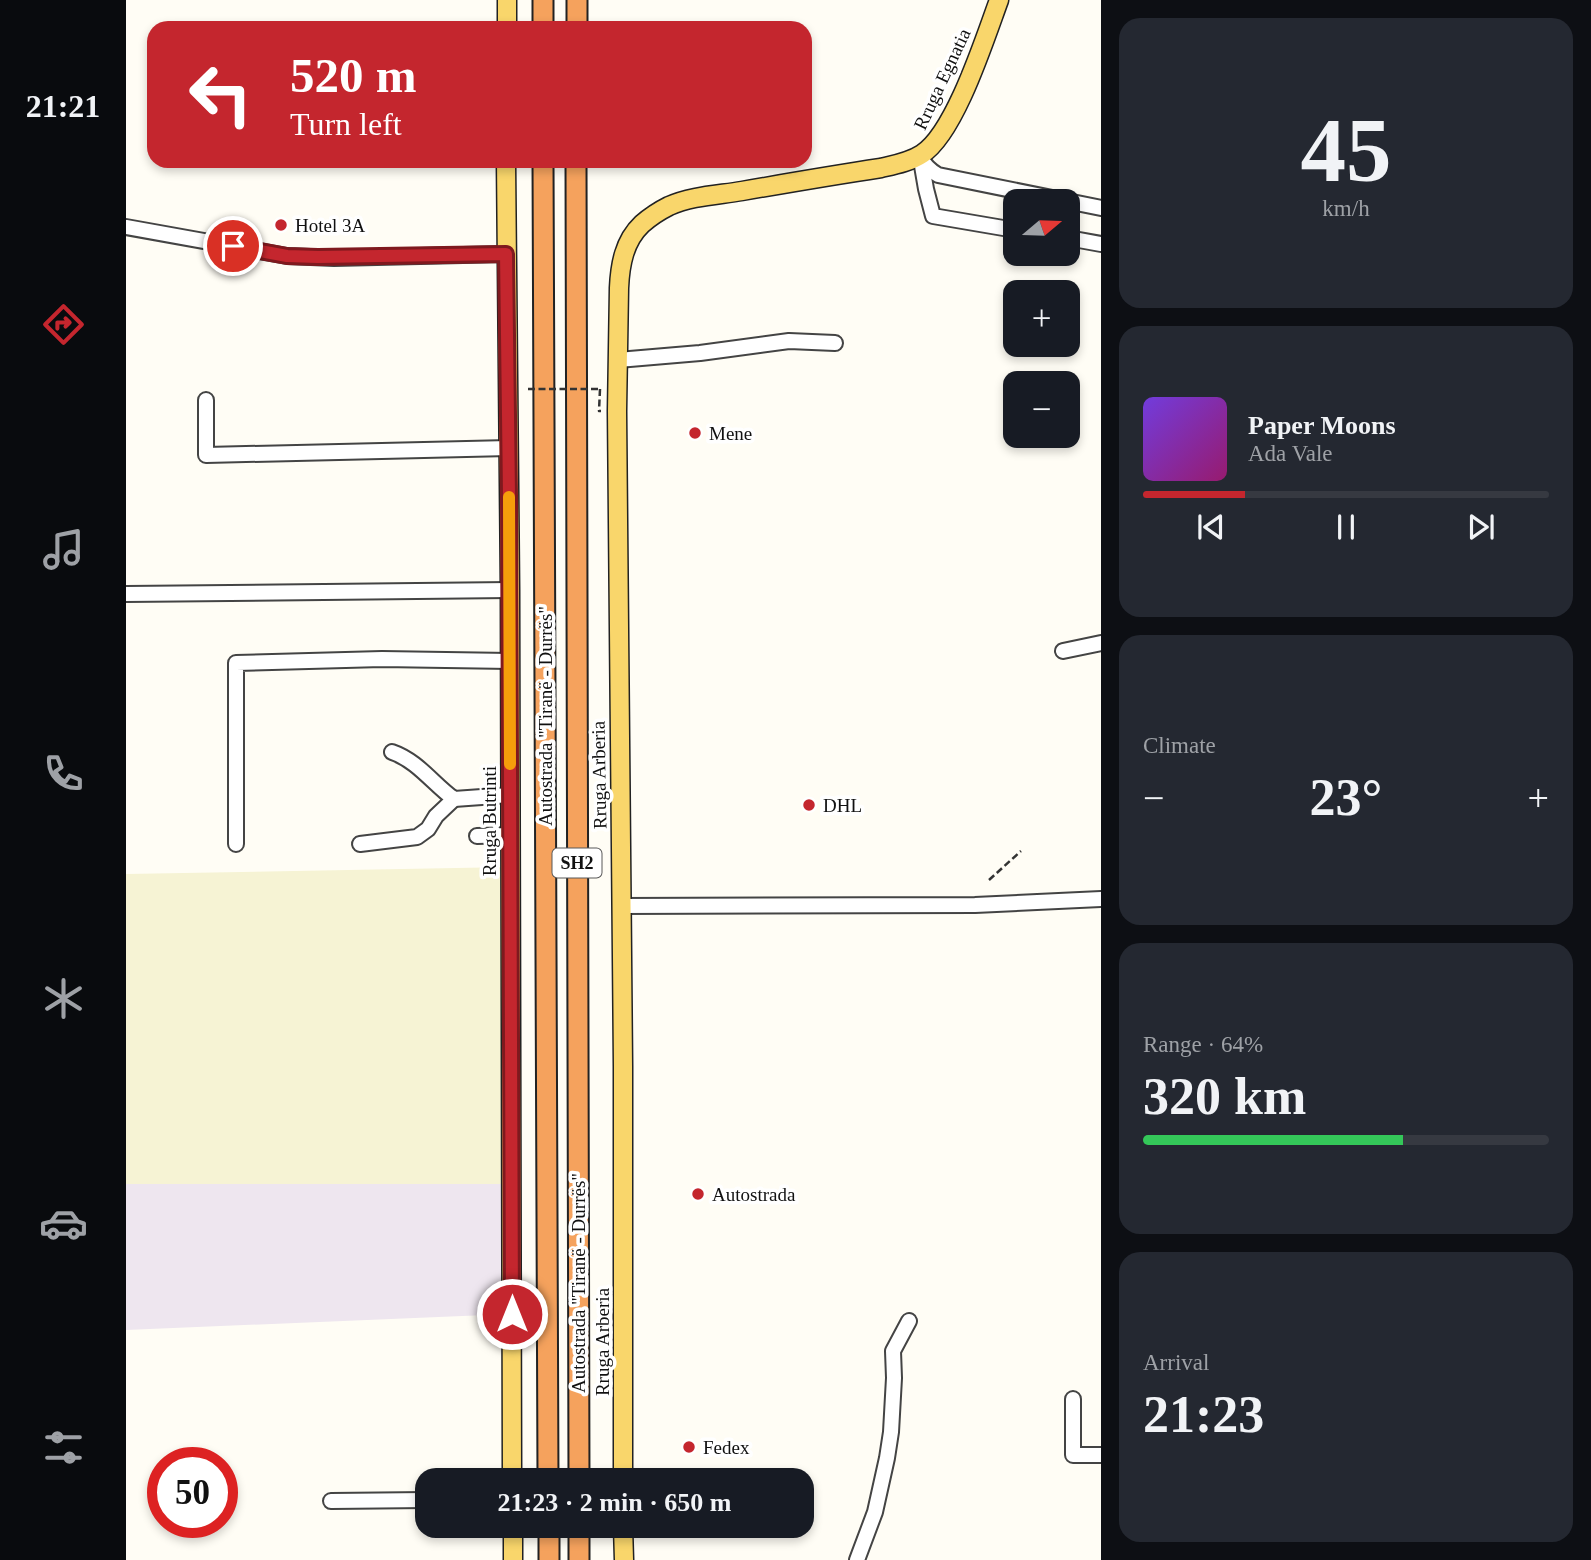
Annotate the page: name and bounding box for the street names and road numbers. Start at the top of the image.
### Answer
street label: Rruga Egnatia [909,25,975,133]
street label: Autostrada "Tiranë - Durrës" [535,606,556,826]
street label: Rruga Arberia [588,720,610,829]
street label: Rruga Butrinti [479,766,500,876]
road number: SH2 [552,848,602,878]
street label: Autostrada "Tiranë - Durrës" [568,1173,589,1393]
street label: Rruga Arberia [592,1287,613,1396]

